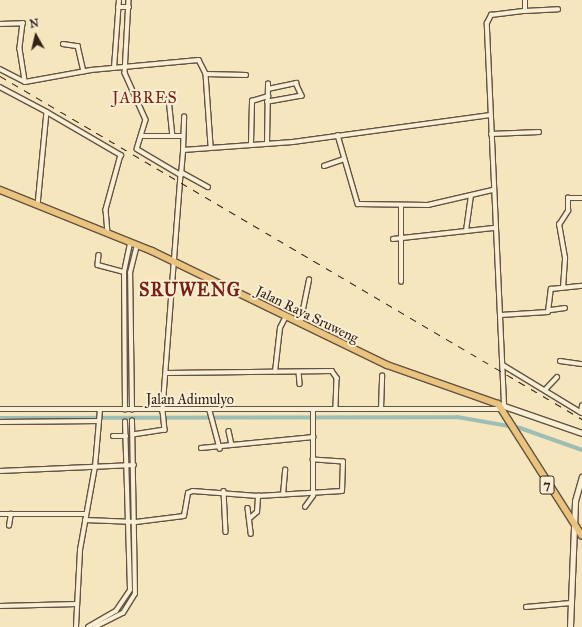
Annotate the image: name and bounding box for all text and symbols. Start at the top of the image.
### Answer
north arrow [16,16,56,56]
text: N [29,17,40,31]
district label: JABRES [112,88,178,108]
district label: SRUWENG [139,279,241,301]
street label: Jalan Raya Sruweng [253,283,361,347]
street label: Jalan Adimulyo [146,392,234,408]
road number: 7 [539,474,555,496]

